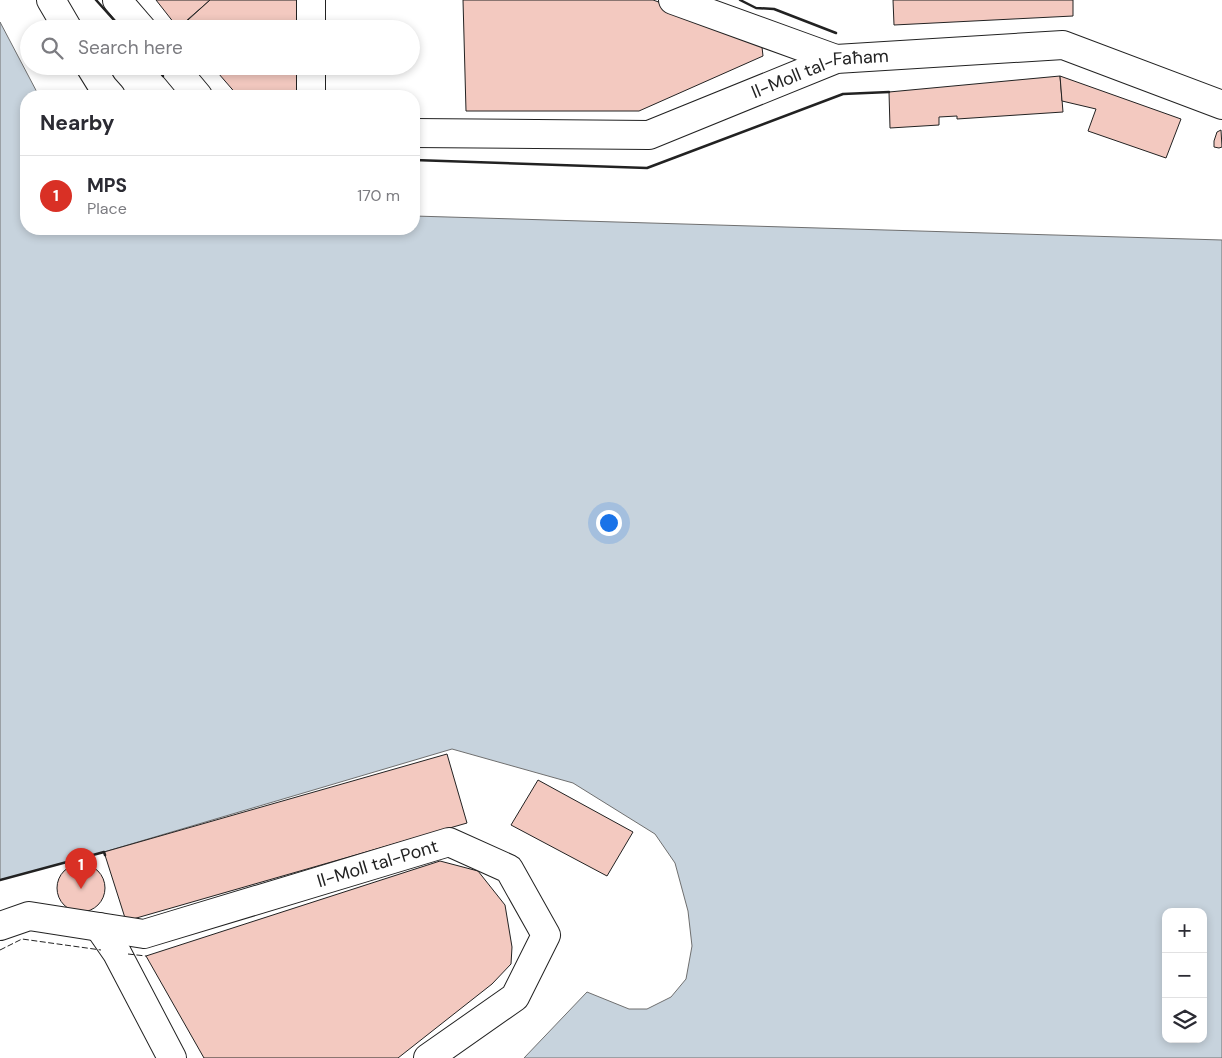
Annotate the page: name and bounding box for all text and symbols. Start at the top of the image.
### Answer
search box [20,20,420,75]
icon: search [38,34,66,62]
text: Search here [78,35,183,60]
street label: Il-Moll tal-Faħam [748,44,889,104]
text: Nearby [40,109,114,137]
text: MPS [87,173,127,198]
text: 1 [53,185,59,206]
text: 170 m [357,185,400,206]
text: Place [87,198,127,219]
your location [596,510,622,536]
street label: Il-Moll tal-Pont [314,834,441,893]
pin: 1 [65,848,97,889]
map controls [1162,908,1207,1043]
button: + [1162,908,1207,953]
button: − [1162,953,1207,998]
button: layers [1162,998,1207,1043]

